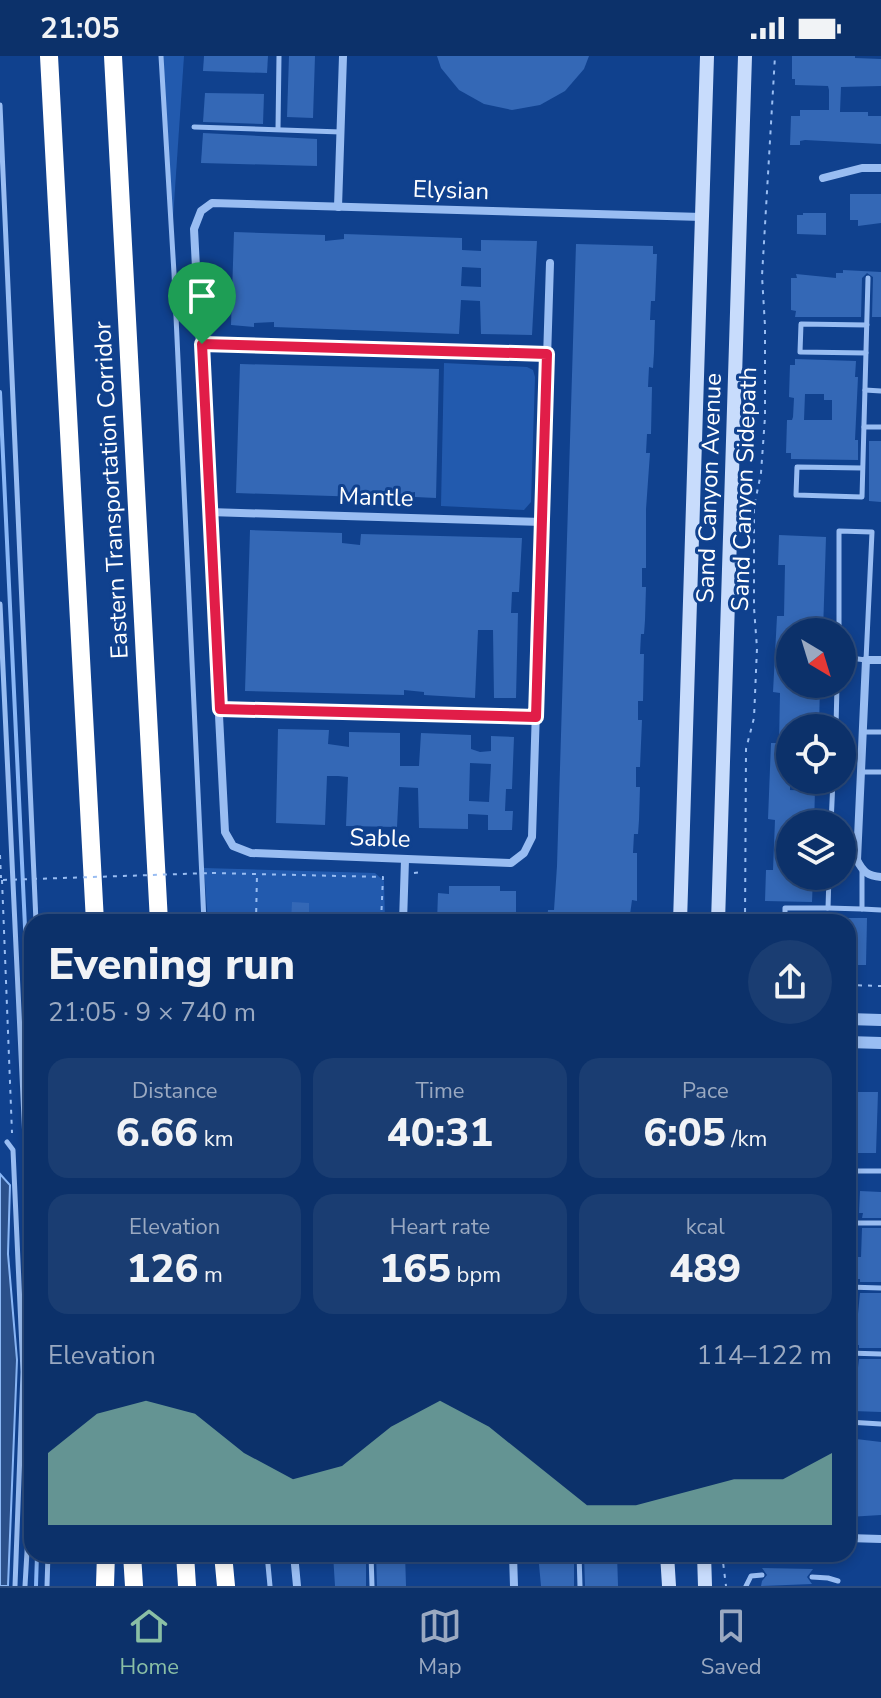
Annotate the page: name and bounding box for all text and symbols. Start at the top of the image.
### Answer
text: 21:05 [40,8,119,49]
street label: Elysian [412,173,490,207]
pin [168,262,236,344]
icon: arrive [180,274,224,318]
street label: Eastern Transportation Corridor [86,320,136,660]
street label: Sand Canyon Sidepath [724,366,764,612]
street label: Sand Canyon Avenue [689,372,729,604]
street label: Mantle [338,480,414,514]
north arrow [776,618,856,698]
map controls [776,618,856,890]
button: locate [776,714,856,794]
button: layers [776,810,856,890]
street label: Sable [349,821,411,855]
text: Evening run [48,935,295,995]
button: share [748,940,832,1024]
text: 21:05 · 9 × 740 m [48,995,256,1030]
text: Distance [132,1076,217,1106]
text: Time [416,1076,464,1106]
text: Pace [682,1076,729,1106]
text: 6.66 [116,1106,198,1160]
text: 40:31 [387,1106,493,1160]
text: 6:05 [643,1106,726,1160]
text: km [198,1124,234,1154]
text: /km [726,1124,767,1154]
text: Elevation [129,1212,220,1242]
text: Heart rate [390,1212,490,1242]
text: kcal [686,1212,725,1242]
text: 126 [126,1242,198,1296]
text: 165 [379,1242,451,1296]
text: 489 [669,1242,741,1296]
text: m [198,1260,223,1290]
text: bpm [451,1260,501,1290]
text: Elevation [48,1338,156,1373]
text: 114–122 m [696,1338,832,1373]
tab: Home [119,1604,179,1682]
tab: Map [418,1604,462,1682]
tab: Saved [701,1604,762,1682]

